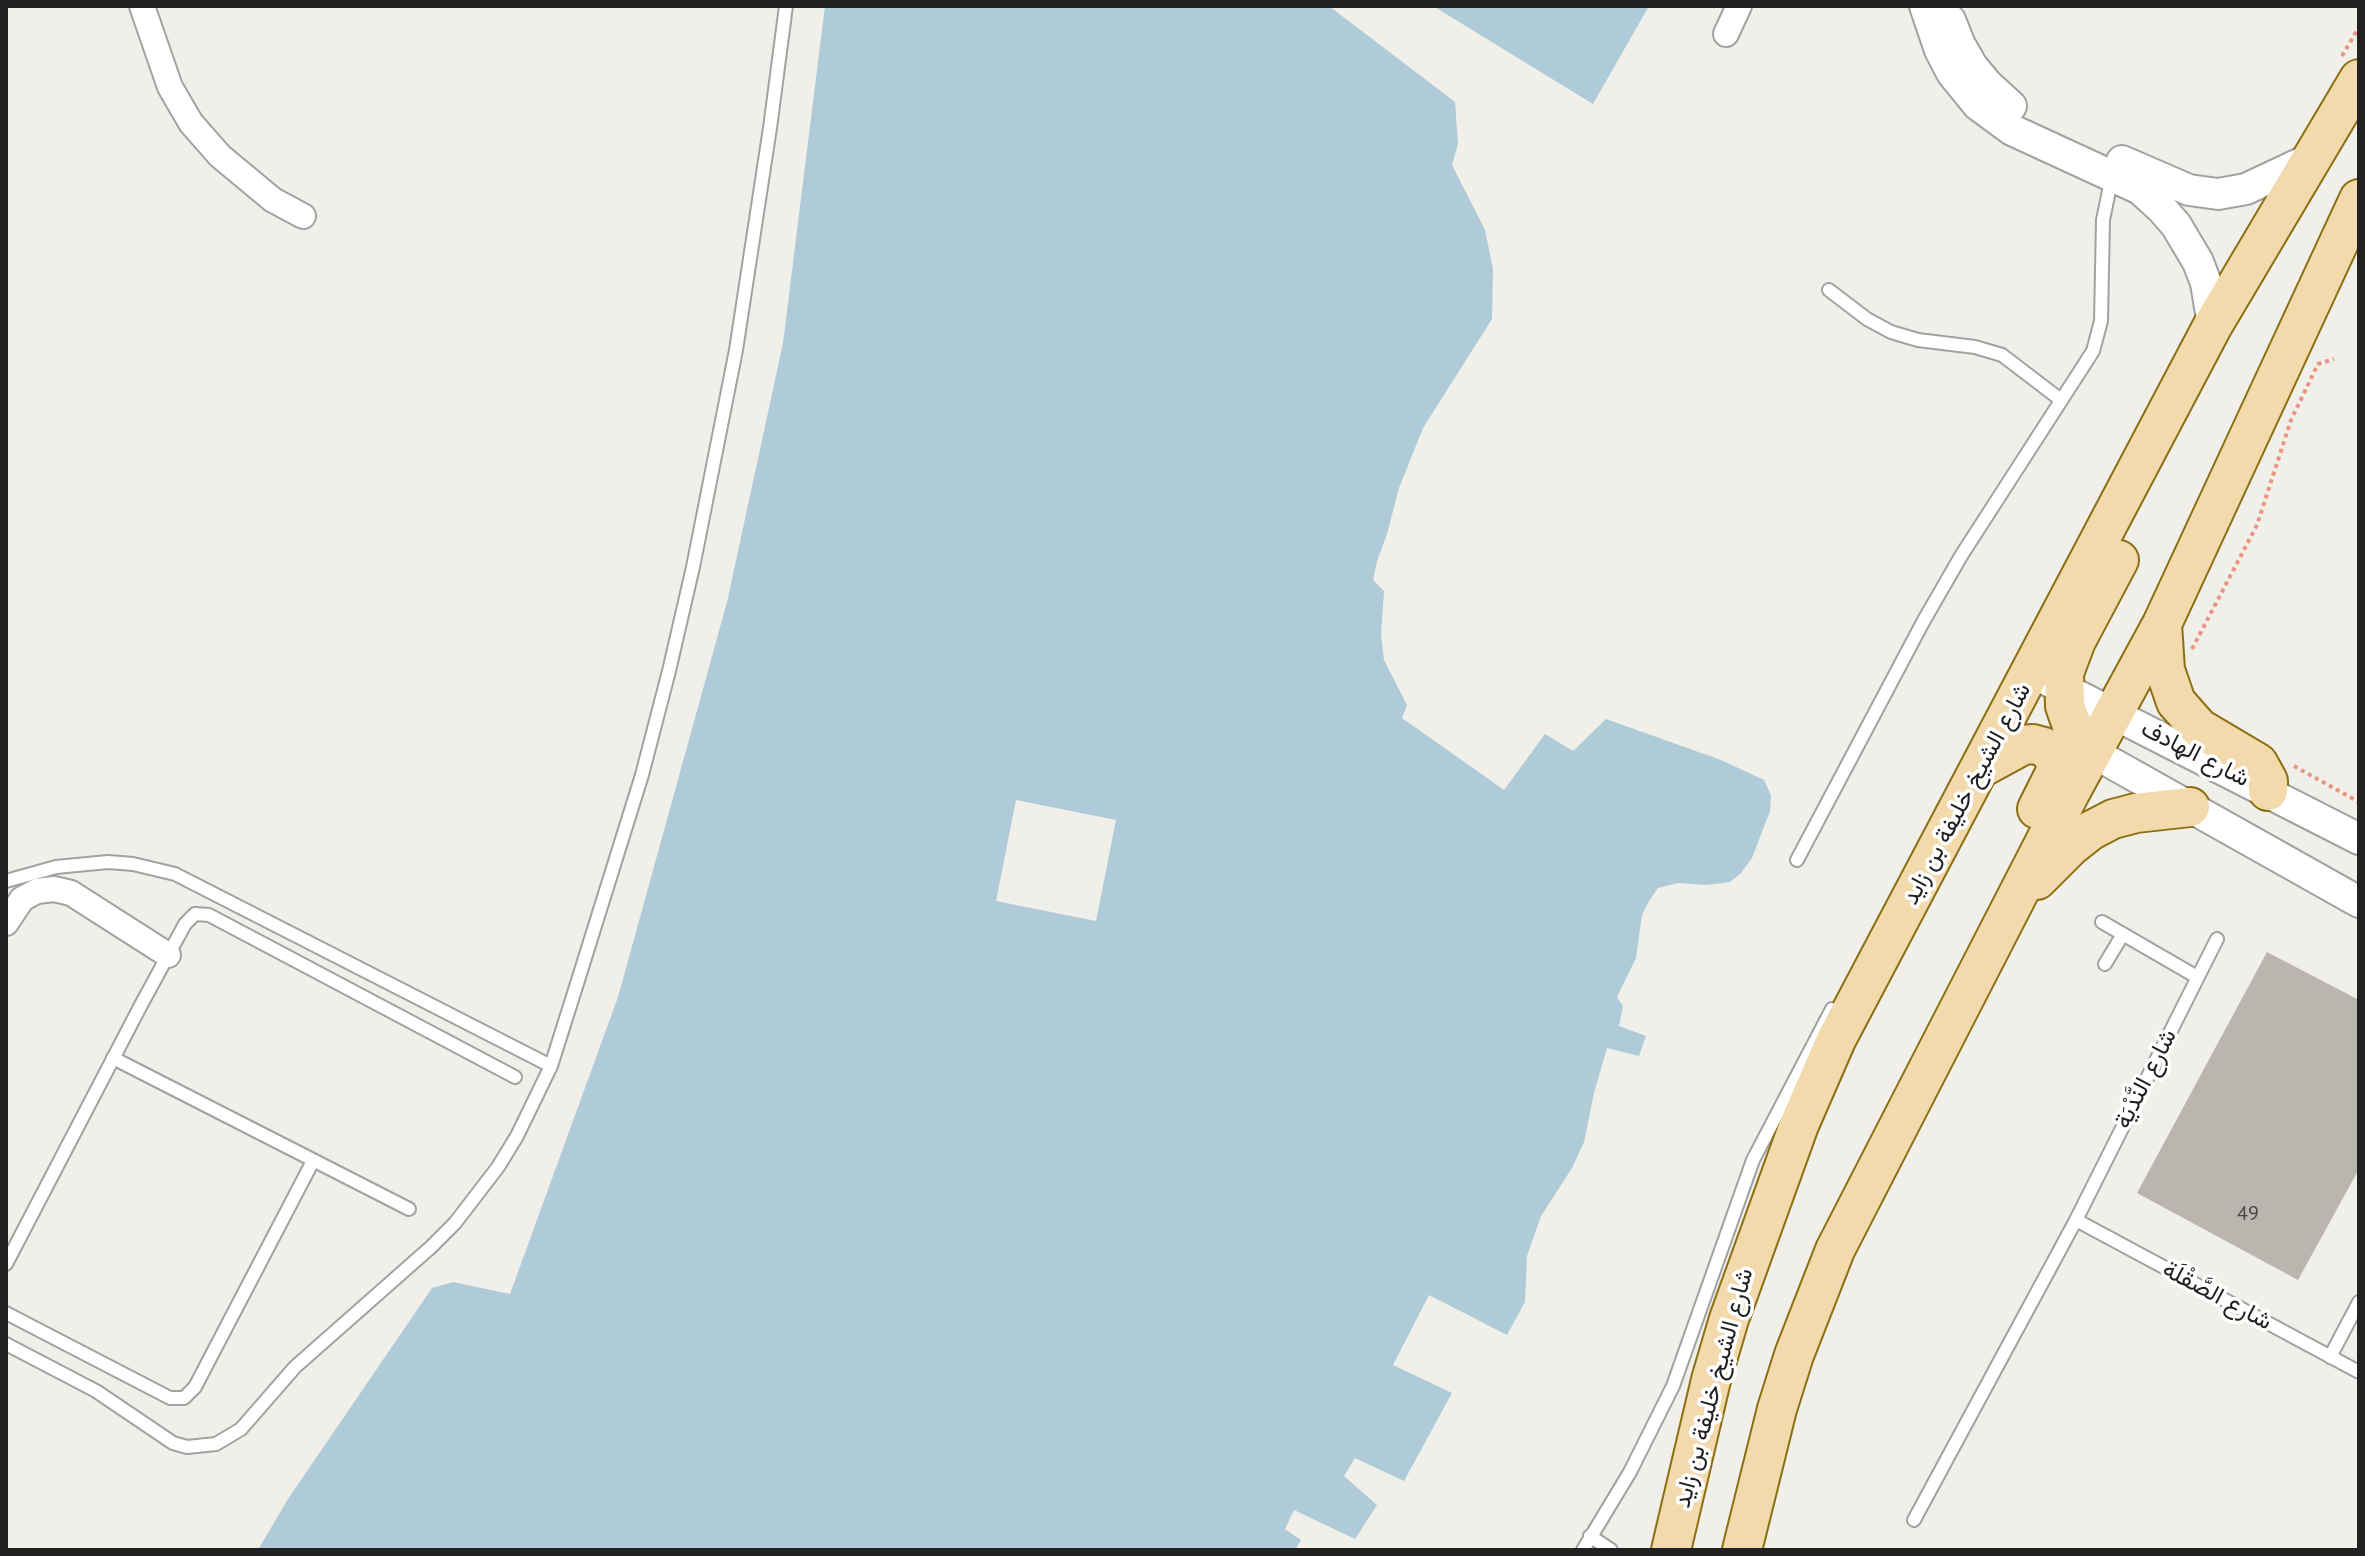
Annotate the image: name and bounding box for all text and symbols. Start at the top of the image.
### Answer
street label: شارع الشيخ خليفة بن زايد [1896,678,2038,910]
street label: شارع الهادف [2136,714,2254,794]
street label: شارع النَّدْيَة [2109,1024,2183,1134]
house number: 49 [2237,1202,2259,1226]
street label: شارع الصَّقْلَة [2157,1255,2277,1337]
street label: شارع الشيخ خليفة بن زايد [1668,1265,1760,1511]

